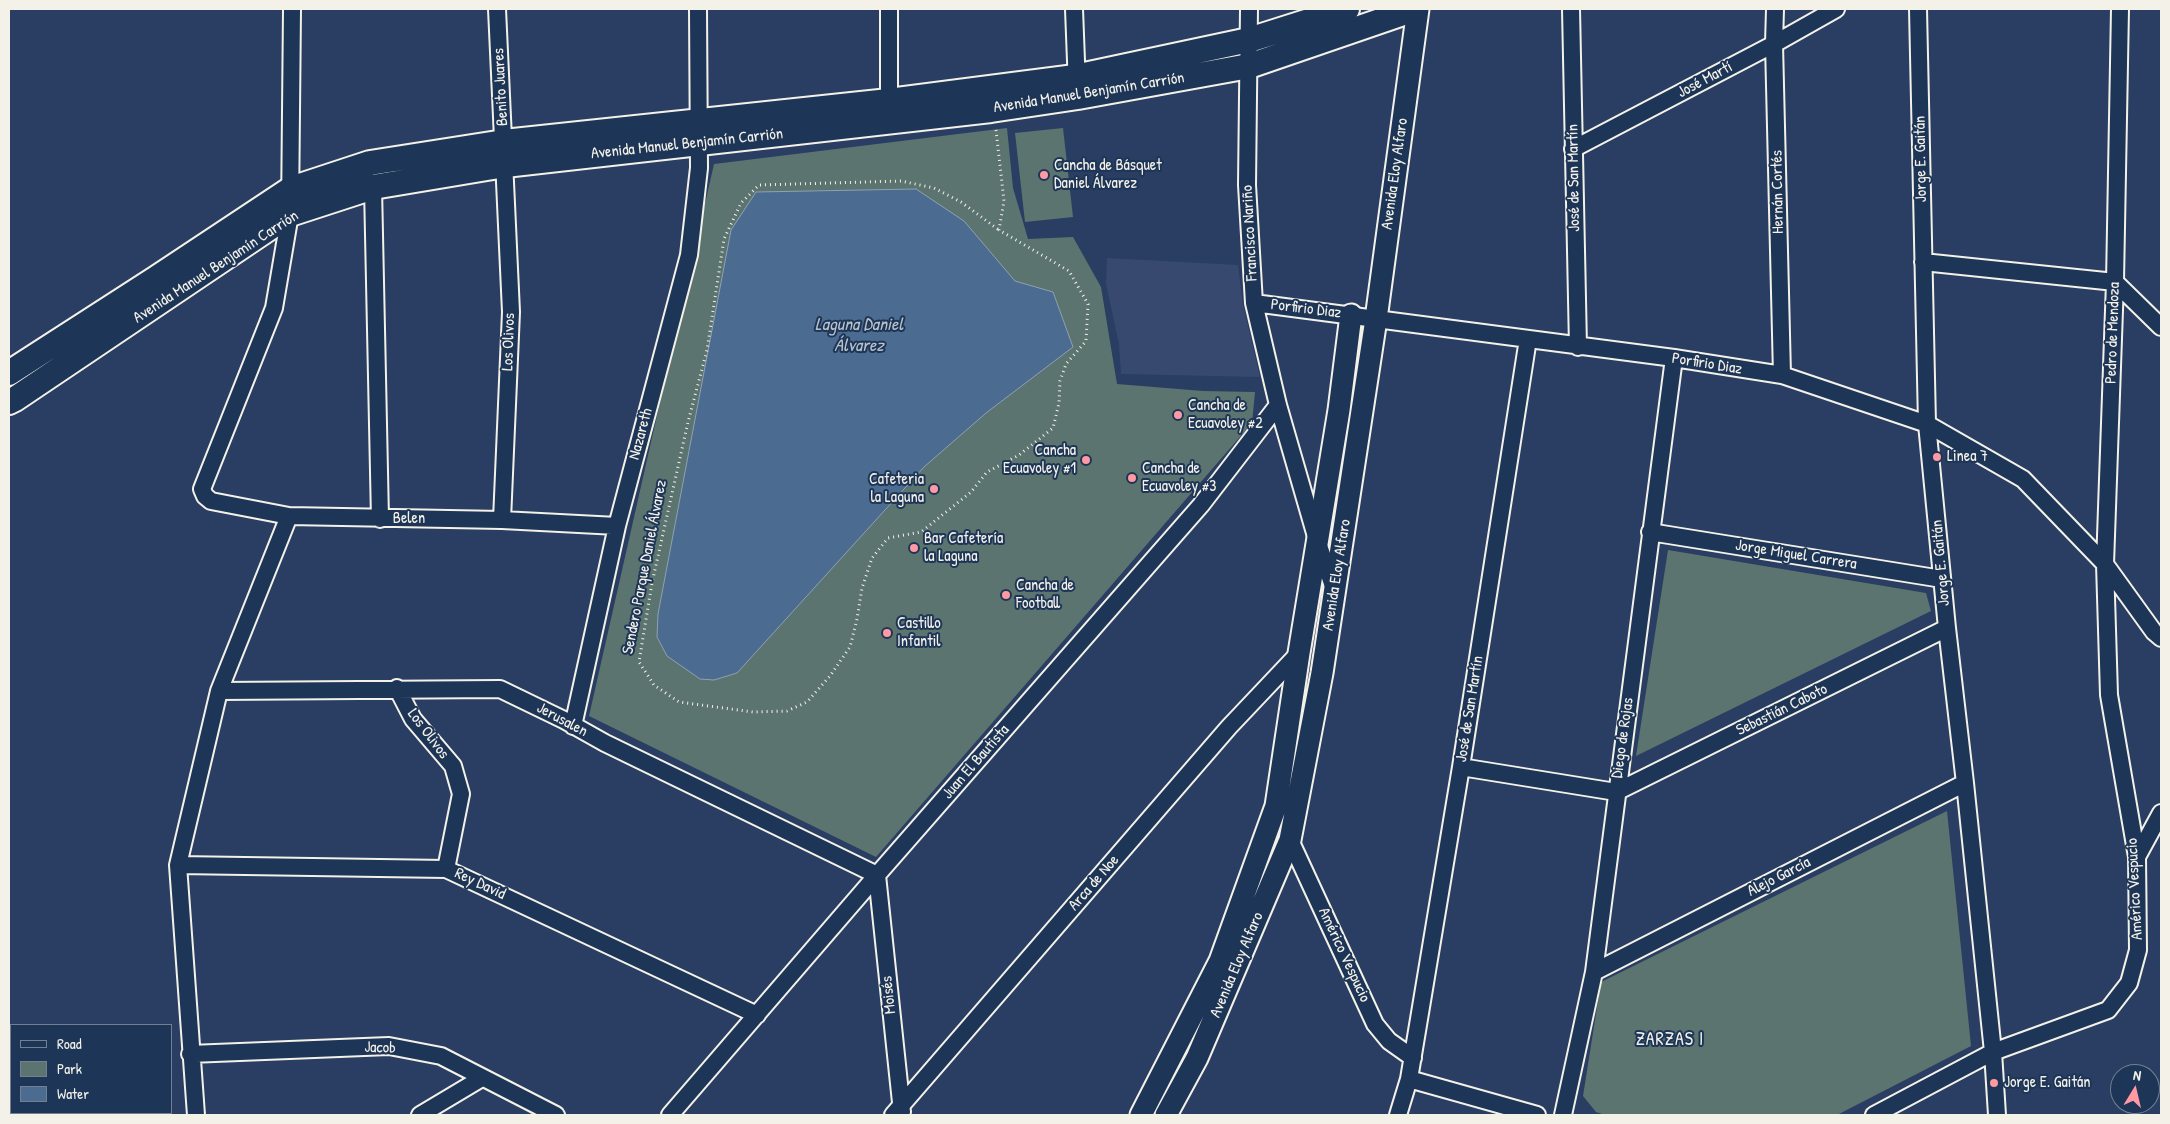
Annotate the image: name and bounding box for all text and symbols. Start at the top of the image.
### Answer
street label: Benito Juares [489,47,513,127]
street label: José Martí [1674,58,1736,102]
street label: Avenida Manuel Benjamín Carrión [992,68,1186,118]
street label: Jorge E. Gaitán [1911,116,1931,202]
street label: Avenida Eloy Alfaro [1378,117,1412,231]
street label: Avenida Manuel Benjamín Carrión [590,124,784,164]
street label: José de San Martín [1563,124,1585,232]
street label: Hernán Cortés [1768,150,1788,234]
place label: Cancha de Básquet Daniel Álvarez [1054,156,1162,194]
marker: Cancha de Básquet Daniel Álvarez [1038,169,1050,181]
street label: Francisco Nariño [1238,184,1262,282]
street label: Avenida Manuel Benjamín Carrión [130,206,302,328]
street label: Pedro de Mendoza [2102,282,2124,384]
street label: Porfirio Diaz [1270,295,1342,323]
street label: Los Olivos [498,313,520,371]
water label: Laguna Daniel Álvarez [815,314,903,356]
street label: Porfirio Diaz [1670,349,1744,379]
place label: Cancha de Ecuavoley #2 [1188,396,1263,434]
street label: Nazareth [625,406,657,462]
marker: Cancha de Ecuavoley #2 [1172,409,1184,421]
place label: Cancha Ecuavoley #1 [1003,441,1076,479]
place label: Linea 7 [1947,447,1988,467]
marker: Linea 7 [1931,451,1943,463]
marker: Cancha Ecuavoley #1 [1080,454,1092,466]
place label: Cancha de Ecuavoley #3 [1142,459,1216,497]
place label: Cafeteria la Laguna [869,470,924,508]
marker: Cancha de Ecuavoley #3 [1126,472,1138,484]
street label: Sendero Parque Daniel Álvarez [619,478,671,656]
marker: Cafeteria la Laguna [928,483,940,495]
street label: Belen [393,509,425,529]
street label: Avenida Eloy Alfaro [1319,518,1355,632]
street label: Jorge E. Gaitán [1928,519,1954,607]
place label: Bar Cafetería la Laguna [924,529,1003,567]
street label: Jorge Miguel Carrera [1734,536,1858,574]
marker: Bar Cafetería la Laguna [908,542,920,554]
place label: Cancha de Football [1016,576,1074,614]
marker: Cancha de Football [1000,589,1012,601]
place label: Castillo Infantil [897,614,941,652]
marker: Castillo Infantil [881,627,893,639]
street label: José de San Martín [1452,654,1488,764]
street label: Sebastián Caboto [1733,680,1831,740]
street label: Diego de Rojas [1608,697,1638,779]
street label: Jerusalen [533,699,591,741]
street label: Los Olivos [403,705,453,763]
street label: Juan El Bautista [938,721,1014,803]
street label: Américo Vespucio [2123,837,2147,941]
street label: Arca de Noe [1065,851,1123,915]
street label: Alejo García [1744,853,1814,901]
street label: Rey David [451,864,509,904]
street label: Américo Vespucio [1314,905,1374,1005]
street label: Avenida Eloy Alfaro [1206,909,1268,1021]
street label: Moisés [877,975,901,1015]
legend [10,1024,172,1114]
district label: ZARZAS I [1635,1029,1705,1051]
text: Road [57,1033,82,1054]
street label: Jacob [364,1038,396,1058]
text: Park [57,1058,82,1079]
north arrow [2110,1064,2160,1114]
text: N [2132,1065,2142,1085]
place label: Jorge E. Gaitán [2004,1073,2090,1093]
marker: Jorge E. Gaitán [1988,1077,2000,1089]
text: Water [57,1083,89,1104]

